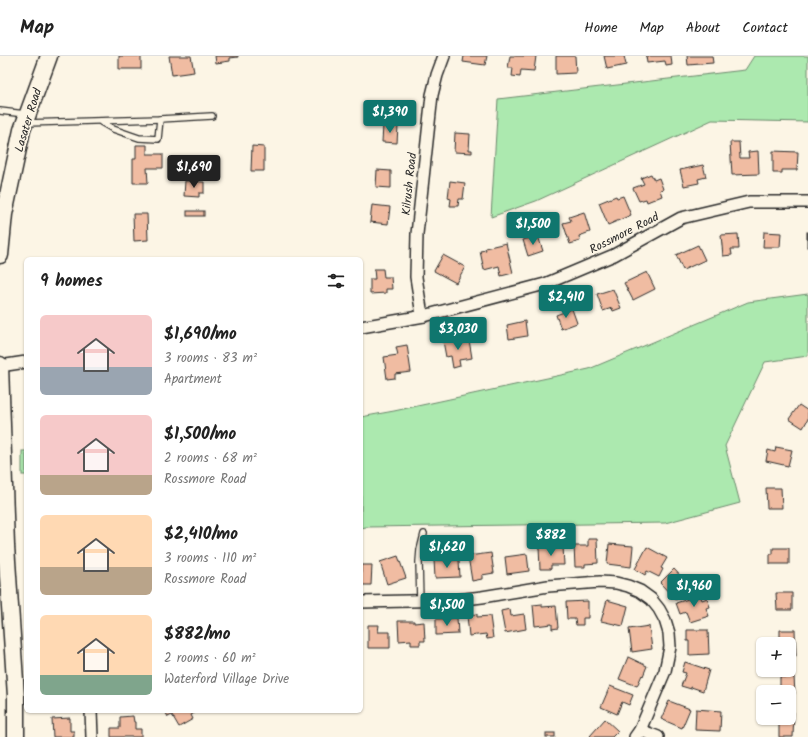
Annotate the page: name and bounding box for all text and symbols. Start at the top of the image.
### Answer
text: Map [20,13,54,43]
text: Home [584,17,618,39]
text: Map [640,17,664,39]
text: About [686,17,720,39]
text: Contact [742,17,788,39]
street label: Lasater Road [10,85,47,154]
pin: $1,390 [357,100,423,134]
text: $1,390 [372,102,408,123]
street label: Kilrush Road [397,151,422,216]
pin: $1,690 [161,155,227,189]
text: $1,690 [176,157,212,178]
street label: Rossmore Road [586,207,663,259]
pin: $1,500 [500,212,566,246]
text: $1,500 [516,214,550,235]
text: 9 homes [40,268,103,295]
icon: filters [325,270,347,292]
pin: $2,410 [533,285,599,319]
text: $2,410 [548,287,584,308]
pin: $3,030 [425,317,491,351]
text: $3,030 [439,319,477,340]
text: $1,690/mo [164,321,237,348]
icon: home [72,331,120,379]
text: 3 rooms · 83 m² [164,348,257,369]
text: Apartment [164,369,222,390]
text: $1,500/mo [164,421,236,448]
icon: home [72,431,120,479]
text: 2 rooms · 68 m² [164,448,257,469]
text: Rossmore Road [164,469,246,490]
text: $2,410/mo [164,521,238,548]
pin: $882 [527,523,575,557]
text: $882 [536,525,566,546]
icon: home [72,531,120,579]
pin: $1,620 [414,535,480,569]
text: $1,620 [429,537,465,558]
text: 3 rooms · 110 m² [164,548,256,569]
text: Rossmore Road [164,569,246,590]
pin: $1,960 [661,574,727,608]
text: $1,960 [676,576,712,597]
pin: $1,500 [414,593,480,627]
text: $1,500 [430,595,464,616]
text: $882/mo [164,621,231,648]
icon: home [72,631,120,679]
map controls [756,637,796,725]
button: + [756,637,796,677]
text: 2 rooms · 60 m² [164,648,256,669]
text: Waterford Village Drive [164,669,289,690]
button: − [756,685,796,725]

